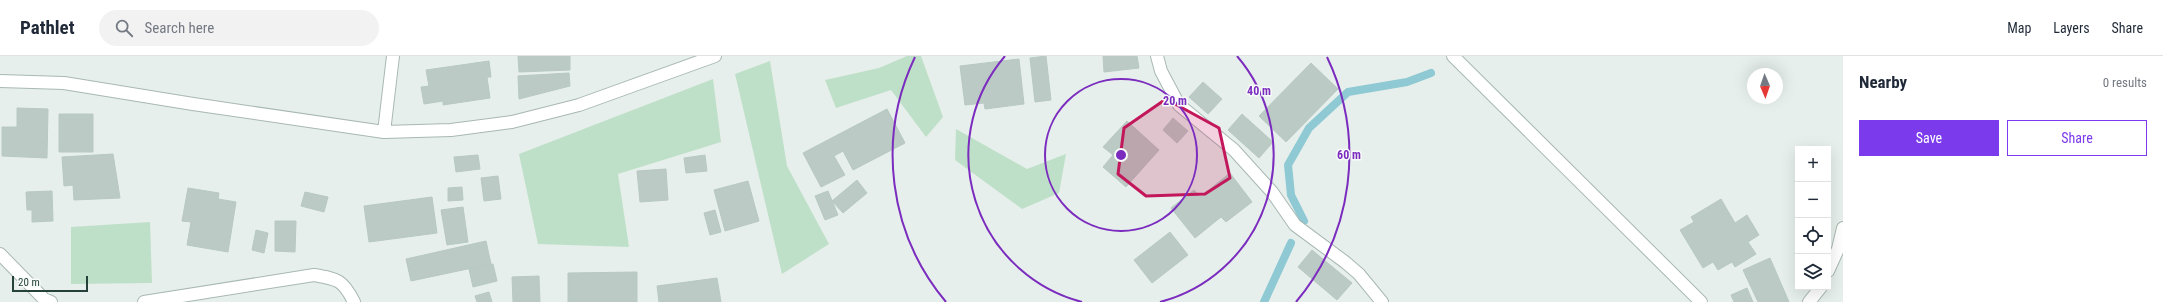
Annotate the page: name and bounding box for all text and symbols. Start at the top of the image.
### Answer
search box [99,10,379,46]
text: Pathlet [20,16,75,39]
icon: search [113,17,135,39]
text: Search here [145,19,214,37]
text: Map [2007,20,2031,36]
text: Layers [2053,20,2090,36]
text: Share [2112,20,2143,36]
north arrow [1747,68,1783,104]
text: Nearby [1859,72,1907,92]
text: 0 results [2103,75,2147,90]
text: 40 m [1247,84,1271,98]
text: 20 m [1163,94,1187,108]
button: Save [1859,120,1999,156]
button: Share [2007,120,2147,156]
map controls [1795,146,1831,290]
button: + [1795,146,1831,182]
centre of rings [1114,148,1128,162]
text: 60 m [1337,148,1361,162]
button: − [1795,182,1831,218]
button: locate [1795,218,1831,254]
button: layers [1795,254,1831,290]
scale bar [12,274,88,293]
text: 20 m [18,276,40,289]

